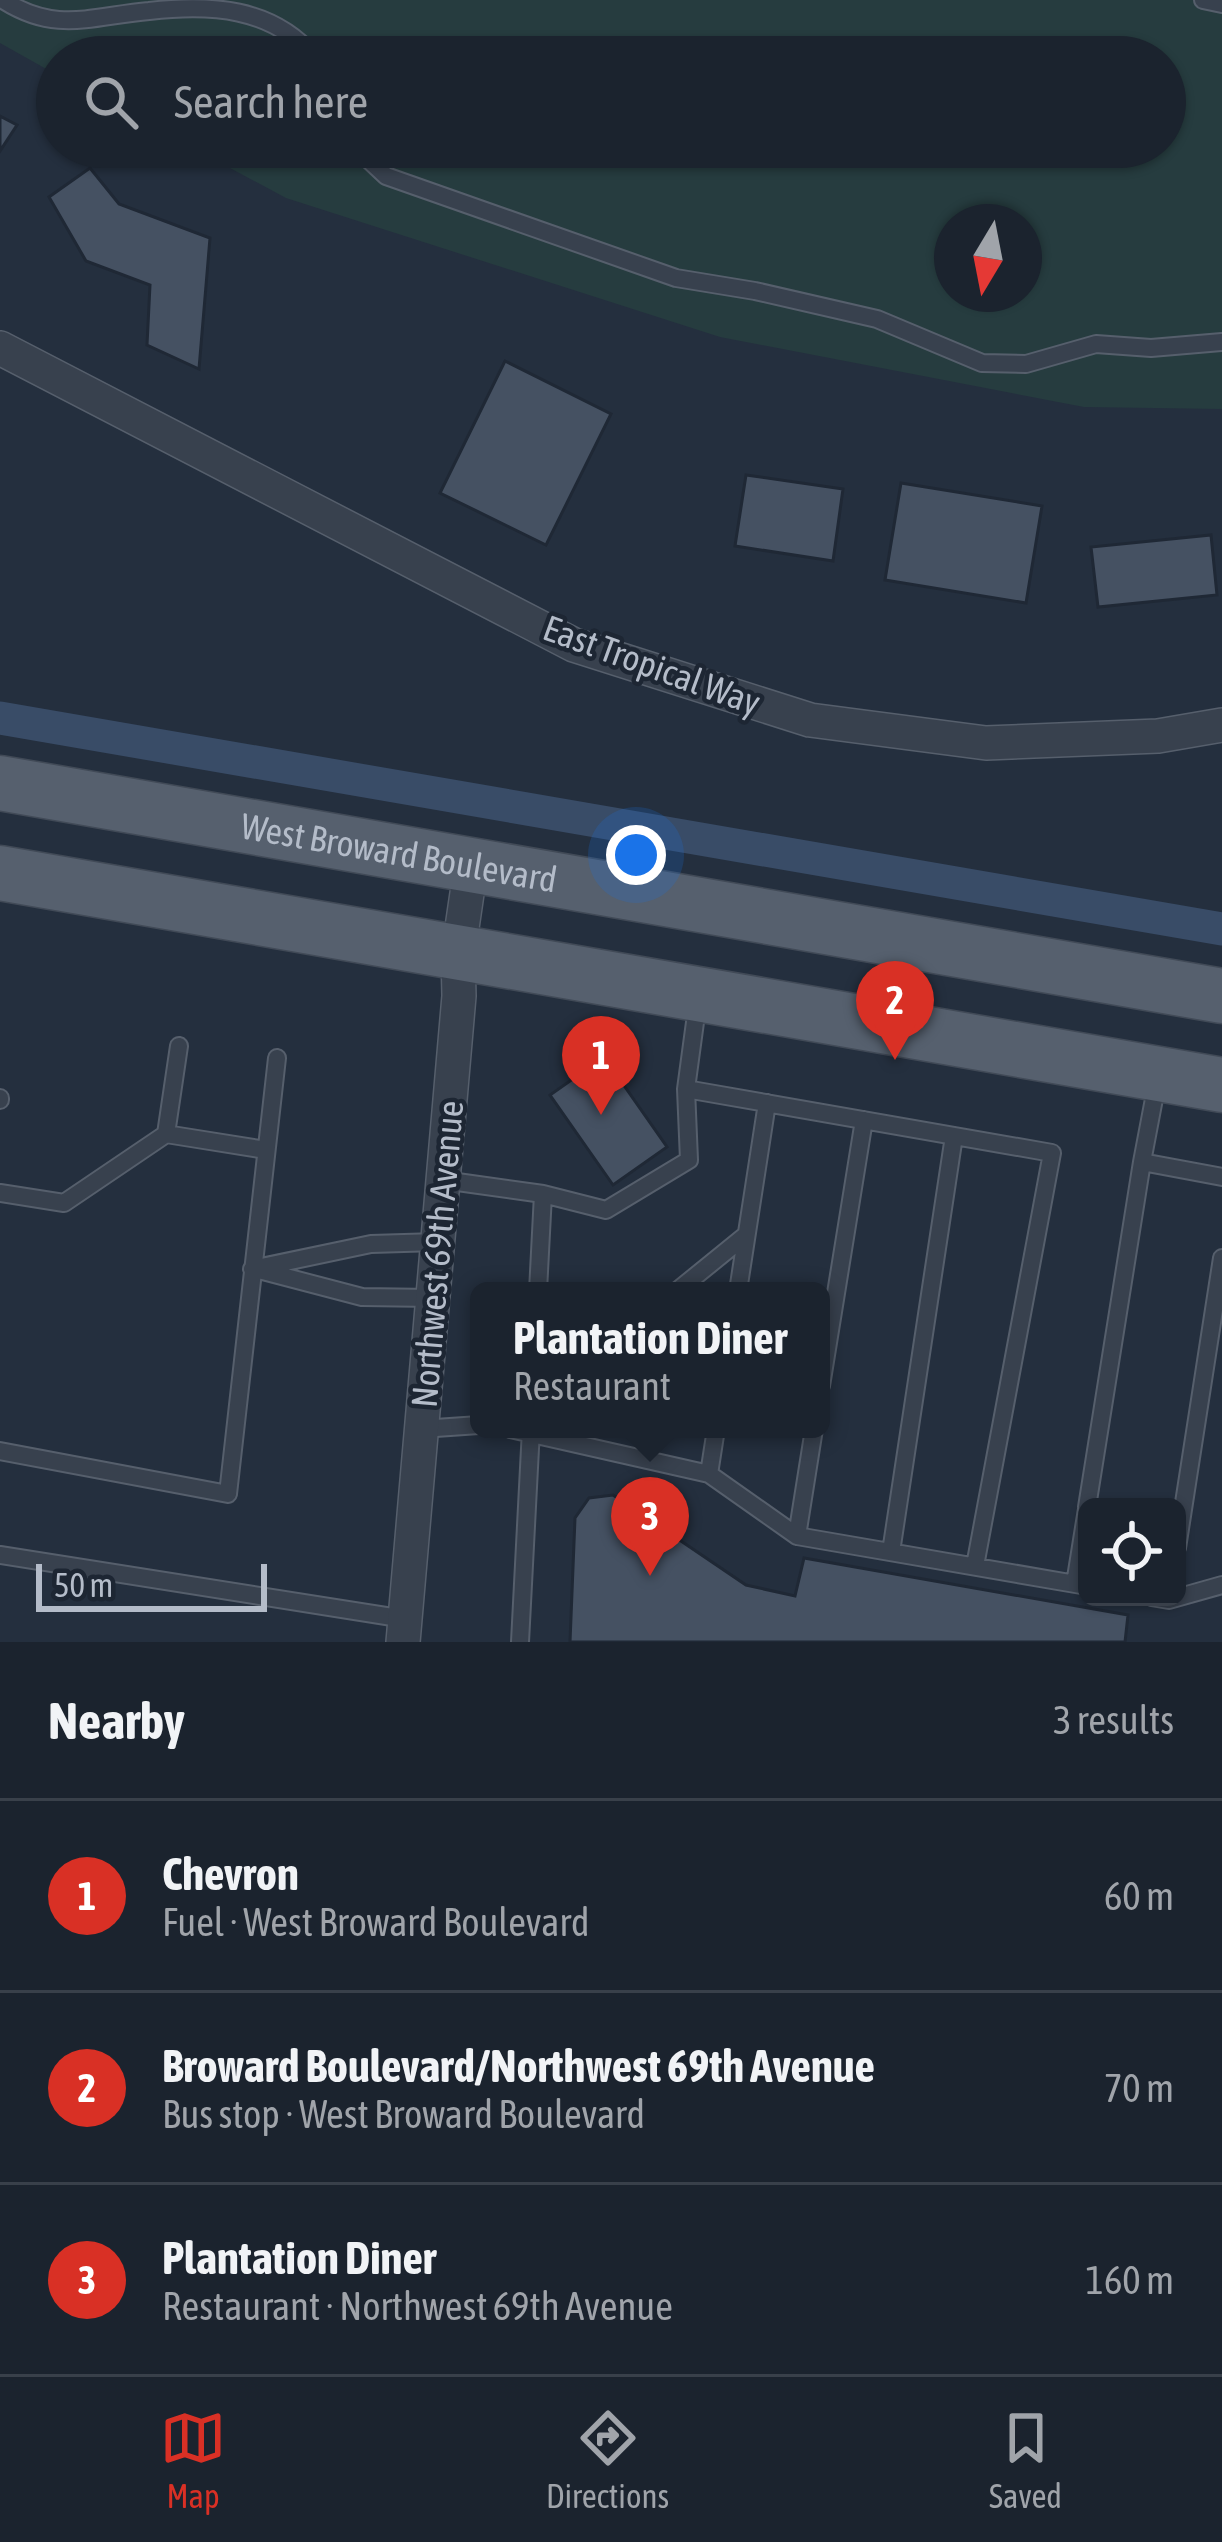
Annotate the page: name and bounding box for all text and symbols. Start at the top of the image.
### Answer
search box [36,36,1186,168]
icon: search [78,69,144,135]
text: Search here [174,76,368,128]
north arrow [934,204,1042,312]
street label: East Tropical Way [538,606,766,724]
street label: West Broward Boulevard [238,804,560,901]
your location [606,825,666,885]
pin: 2 [856,961,934,1060]
pin: 1 [562,1016,640,1115]
street label: Northwest 69th Avenue [403,1099,471,1409]
popup [470,1282,830,1438]
text: Plantation Diner [513,1312,787,1364]
text: Restaurant [513,1364,671,1408]
pin: 3 [611,1477,689,1576]
map controls [1078,1498,1186,1606]
button: locate [1078,1498,1186,1606]
scale bar [36,1558,267,1611]
text: 50 m [54,1566,113,1604]
text: Nearby [48,1691,185,1750]
text: 3 results [1053,1698,1174,1742]
text: Chevron [162,1848,299,1900]
text: 1 [78,1874,96,1918]
text: 60 m [1104,1874,1174,1918]
text: Fuel · West Broward Boulevard [162,1900,589,1944]
text: Broward Boulevard/Northwest 69th Avenue [162,2040,875,2092]
text: 2 [78,2066,96,2110]
text: 70 m [1104,2066,1174,2110]
text: Bus stop · West Broward Boulevard [162,2092,645,2136]
text: Plantation Diner [162,2232,436,2284]
text: 3 [78,2258,96,2302]
text: 160 m [1086,2258,1174,2302]
text: Restaurant · Northwest 69th Avenue [162,2284,673,2328]
tab: Map [160,2405,226,2515]
tab: Directions [546,2405,669,2515]
tab: Saved [989,2405,1062,2515]

